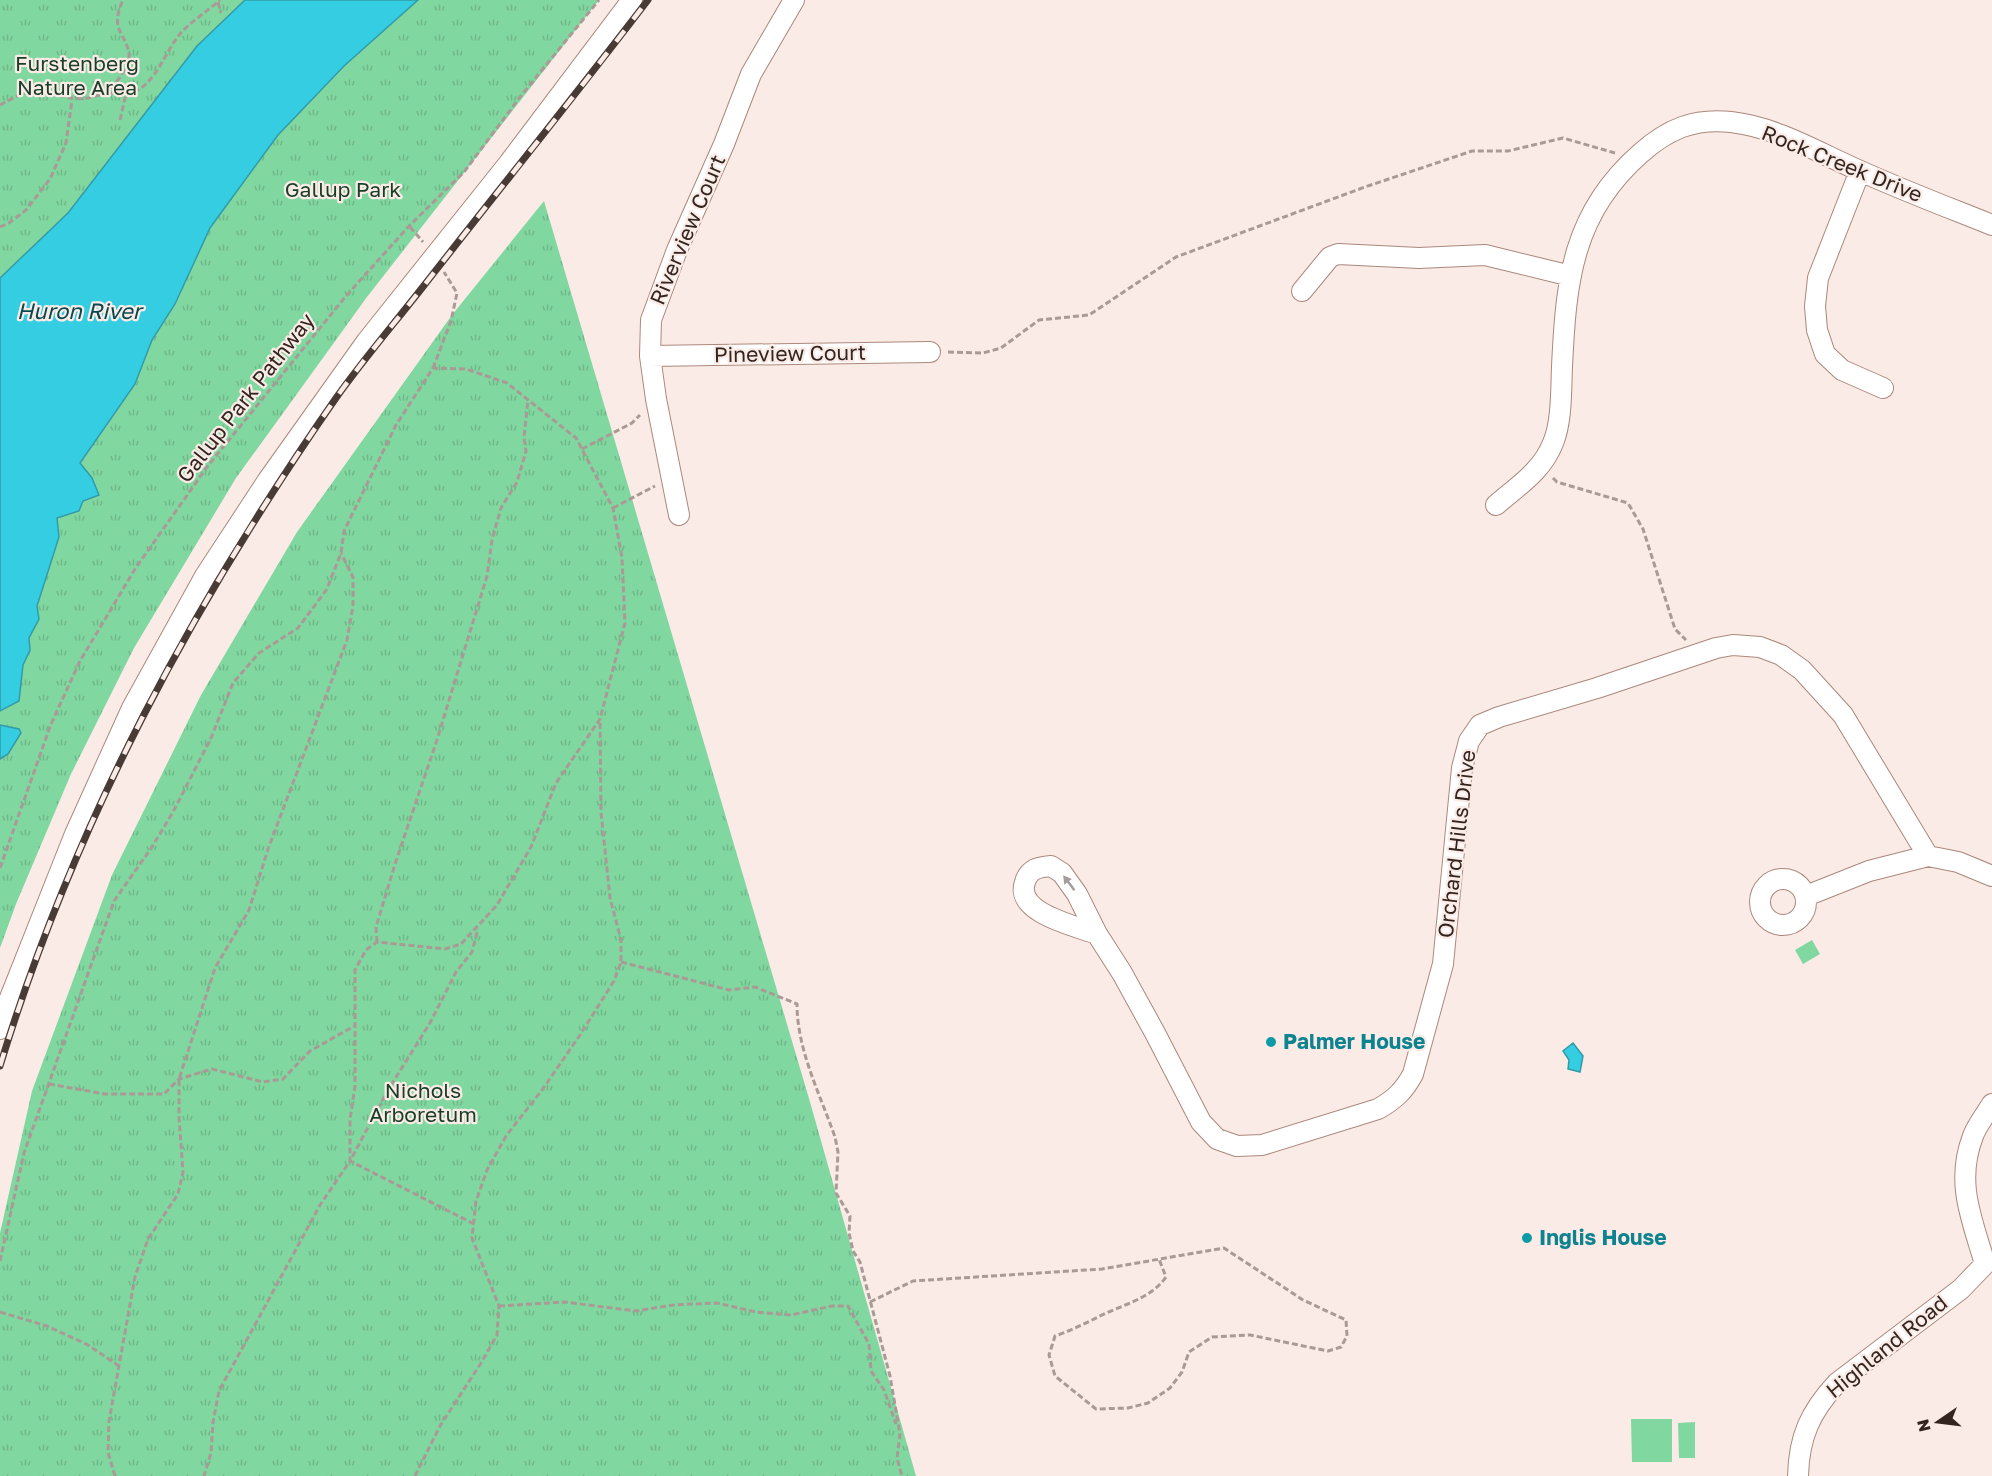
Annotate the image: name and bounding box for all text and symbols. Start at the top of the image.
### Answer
park label: Furstenberg Nature Area [15,50,139,100]
street label: Rock Creek Drive [1758,119,1927,207]
street label: Riverview Court [644,151,730,309]
park label: Gallup Park [285,176,401,202]
water label: Huron River [17,297,145,324]
street label: Gallup Park Pathway [171,307,320,487]
street label: Pineview Court [714,339,866,367]
street label: Orchard Hills Drive [1432,748,1480,939]
one-way arrow [1063,876,1075,892]
place label: Palmer House [1283,1028,1425,1054]
marker: Palmer House [1264,1035,1278,1049]
park label: Nichols Arboretum [369,1077,477,1127]
place label: Inglis House [1539,1224,1667,1250]
marker: Inglis House [1520,1231,1534,1245]
street label: Highland Road [1820,1289,1952,1403]
north arrow [1908,1392,1968,1452]
text: N [1912,1417,1935,1434]

